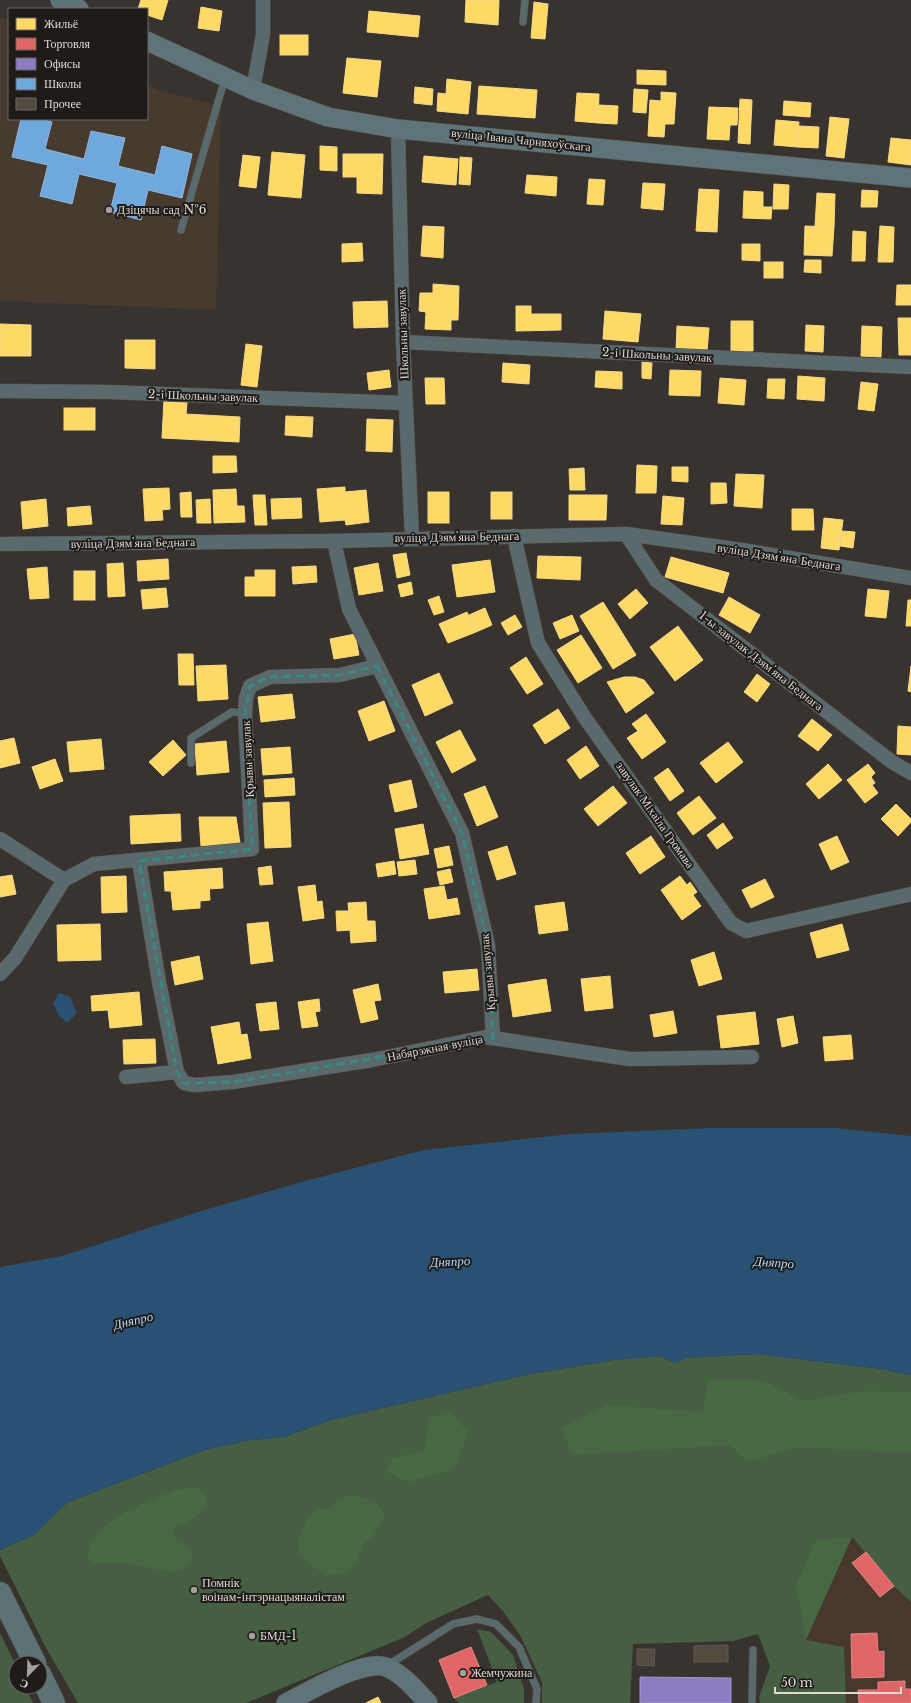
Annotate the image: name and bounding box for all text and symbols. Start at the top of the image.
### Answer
legend [8,8,148,120]
text: Жильё [44,16,78,31]
text: Торговля [44,36,91,51]
text: Офисы [44,56,80,71]
text: Школы [44,76,81,91]
text: Прочее [44,96,81,111]
street label: вуліца Івана Чарняхоўскага [450,125,592,154]
place label: Дзіцячы сад №6 [117,202,207,217]
marker: Дзіцячы сад №6 [104,205,114,215]
street label: Школьны завулак [393,288,412,380]
street label: 2-і Школьны завулак [602,344,713,365]
street label: 2-і Школьны завулак [148,386,259,405]
street label: вуліца Дзямʼяна Беднага [395,528,520,545]
street label: вуліца Дзямʼяна Беднага [71,534,196,551]
street label: вуліца Дзямʼяна Беднага [716,539,842,574]
street label: 1-ы завулак Дзямʼяна Беднага [696,608,827,714]
street label: Крывы завулак [238,720,257,798]
street label: завулак Міхаіла Громава [613,759,698,871]
street label: Крывы завулак [477,933,498,1011]
street label: Набярэжная вуліца [386,1031,485,1064]
water label: Дняпро [427,1252,471,1271]
water label: Дняпро [751,1252,795,1272]
water label: Дняпро [110,1308,155,1334]
place label: Помнік воінам-інтэрнацыяналістам [202,1575,345,1604]
marker: Помнік воінам-інтэрнацыяналістам [189,1585,199,1595]
place label: БМД-1 [260,1628,297,1643]
marker: БМД-1 [247,1631,257,1641]
north arrow [8,1655,48,1695]
place label: Жемчужина [471,1665,533,1680]
marker: Жемчужина [458,1668,468,1678]
scale bar [775,1669,901,1695]
text: 50 m [781,1675,813,1690]
text: С [18,1676,30,1692]

